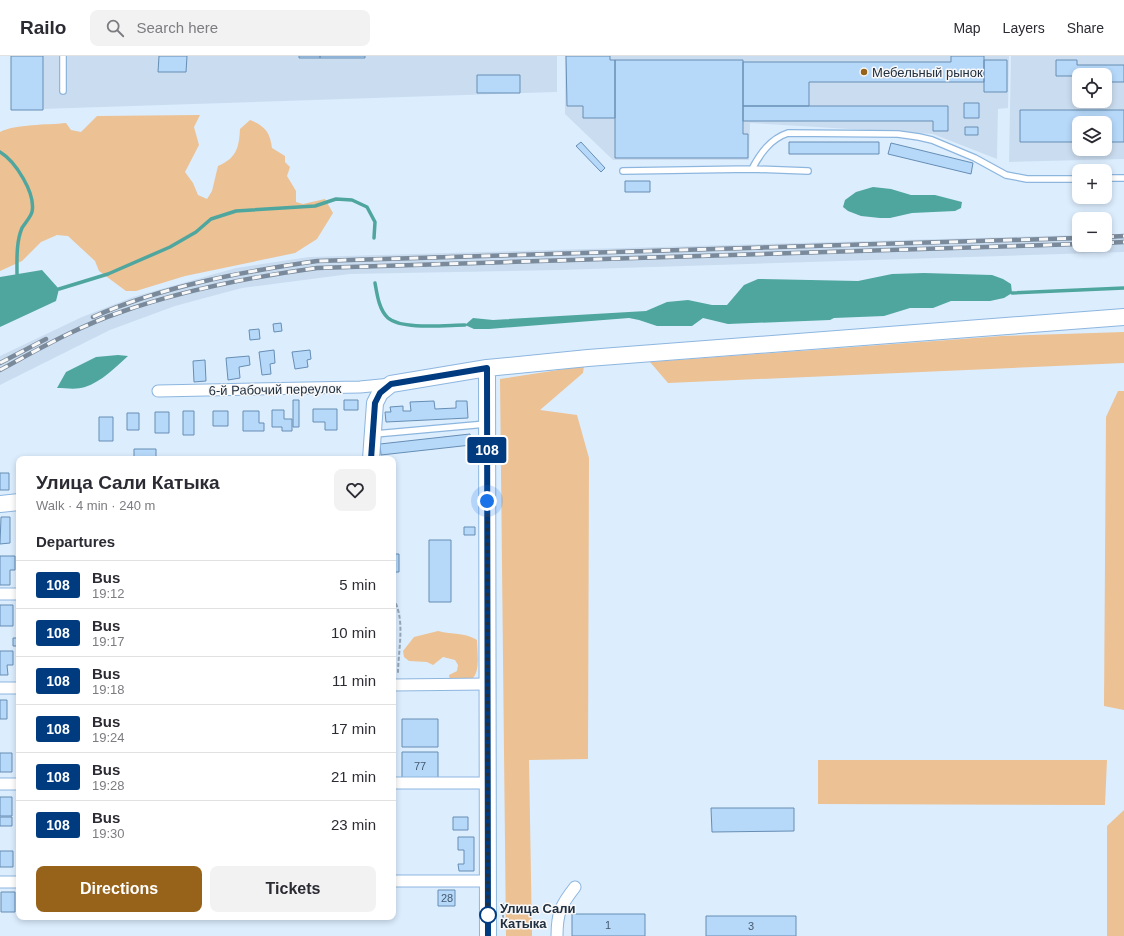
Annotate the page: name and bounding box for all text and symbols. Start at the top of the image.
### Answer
search box [90,10,370,46]
text: Railo [20,17,66,38]
icon: search [104,17,126,39]
text: Search here [136,19,218,36]
text: Map [953,20,981,36]
text: Layers [1003,20,1045,36]
text: Share [1067,20,1104,36]
place label: Мебельный рынок [872,65,983,80]
marker: Мебельный рынок [859,67,869,77]
map controls [1072,68,1112,252]
button: locate [1072,68,1112,108]
button: layers [1072,116,1112,156]
button: + [1072,164,1112,204]
button: − [1072,212,1112,252]
street label: 6-й Рабочий переулок [209,381,342,398]
line badge: 108 [464,437,510,463]
text: 108 [475,442,499,458]
button: heart [334,469,376,511]
text: Улица Сали Катыка [36,472,220,493]
your location [477,491,497,511]
text: Walk · 4 min · 240 m [36,498,155,513]
text: Departures [36,533,115,550]
text: Bus [92,569,120,586]
text: 5 min [339,576,376,593]
text: 108 [46,577,70,593]
text: 19:12 [92,586,125,601]
text: Bus [92,617,120,634]
text: 10 min [331,624,376,641]
text: 108 [46,625,70,641]
text: 19:17 [92,634,125,649]
text: Bus [92,665,120,682]
text: 11 min [332,672,376,689]
text: 108 [46,673,70,689]
text: 19:18 [92,682,125,697]
text: Bus [92,713,120,730]
text: 17 min [331,720,376,737]
text: 108 [46,721,70,737]
text: 19:24 [92,730,125,745]
house number: 77 [414,760,426,772]
text: Bus [92,761,120,778]
text: 21 min [331,768,376,785]
text: 108 [46,769,70,785]
text: 19:28 [92,778,125,793]
text: Bus [92,809,120,826]
text: 23 min [331,816,376,833]
text: 108 [46,817,70,833]
text: 19:30 [92,826,125,841]
button: Directions [36,866,202,912]
button: Tickets [210,866,376,912]
house number: 28 [441,892,453,904]
place label: Улица Сали Катыка [500,901,576,931]
marker: Улица Сали Катыка [479,906,497,924]
house number: 1 [605,919,611,931]
house number: 3 [748,920,754,932]

